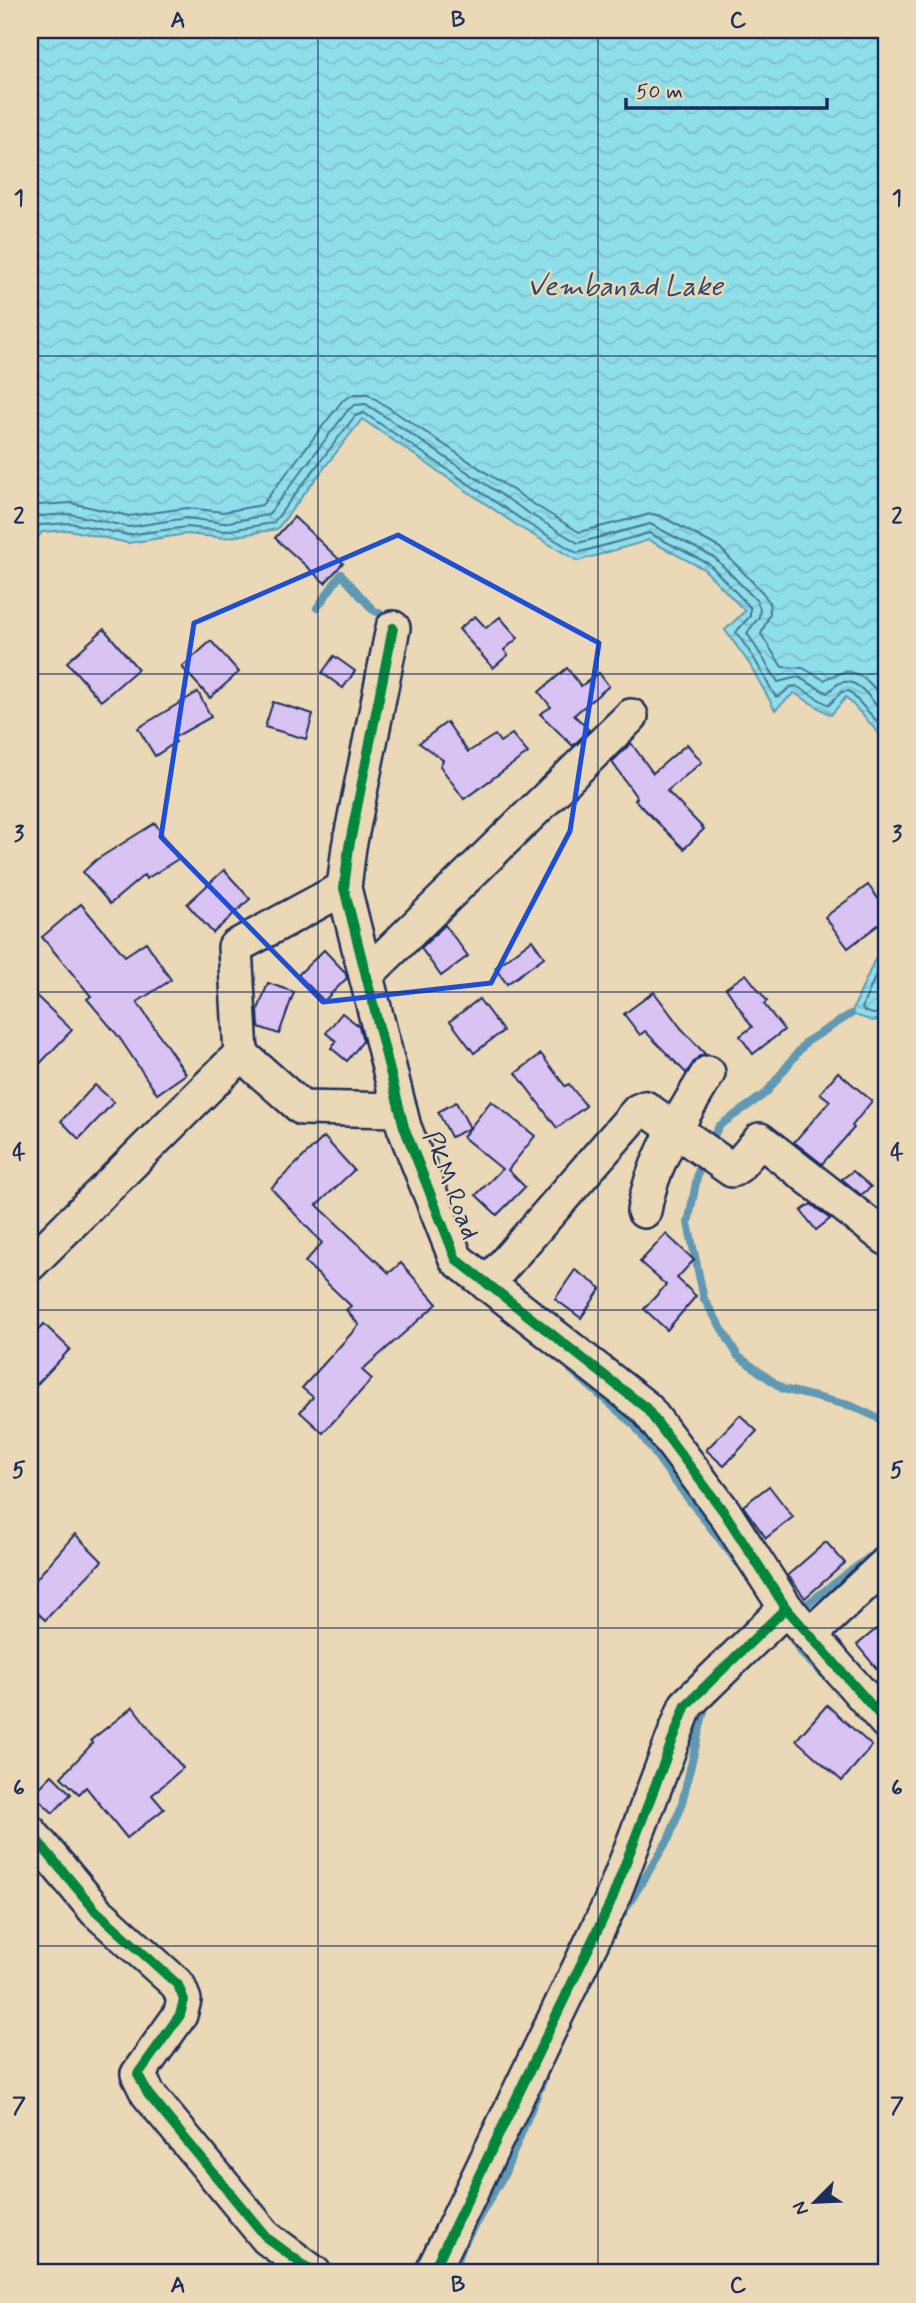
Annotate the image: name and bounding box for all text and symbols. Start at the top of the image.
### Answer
text: A [170,6,186,36]
text: B [451,6,466,36]
text: C [730,6,747,36]
scale bar [626,66,827,110]
text: 50 m [636,78,683,106]
text: 1 [14,184,24,214]
text: 1 [892,184,902,214]
water label: Vembanad Lake [527,269,724,306]
text: 2 [13,502,25,532]
text: 2 [891,502,903,532]
text: 3 [14,820,25,850]
text: 3 [892,820,903,850]
street label: PKM Road [414,1127,486,1245]
text: 4 [12,1138,26,1168]
text: 4 [890,1138,904,1168]
text: 5 [12,1456,26,1486]
text: 5 [890,1456,904,1486]
text: 6 [13,1774,25,1804]
text: 6 [891,1774,903,1804]
text: 7 [12,2092,26,2122]
text: 7 [890,2092,904,2122]
north arrow [780,2166,850,2236]
text: N [787,2197,815,2219]
text: A [170,2271,186,2301]
text: B [451,2271,466,2301]
text: C [730,2271,747,2301]

